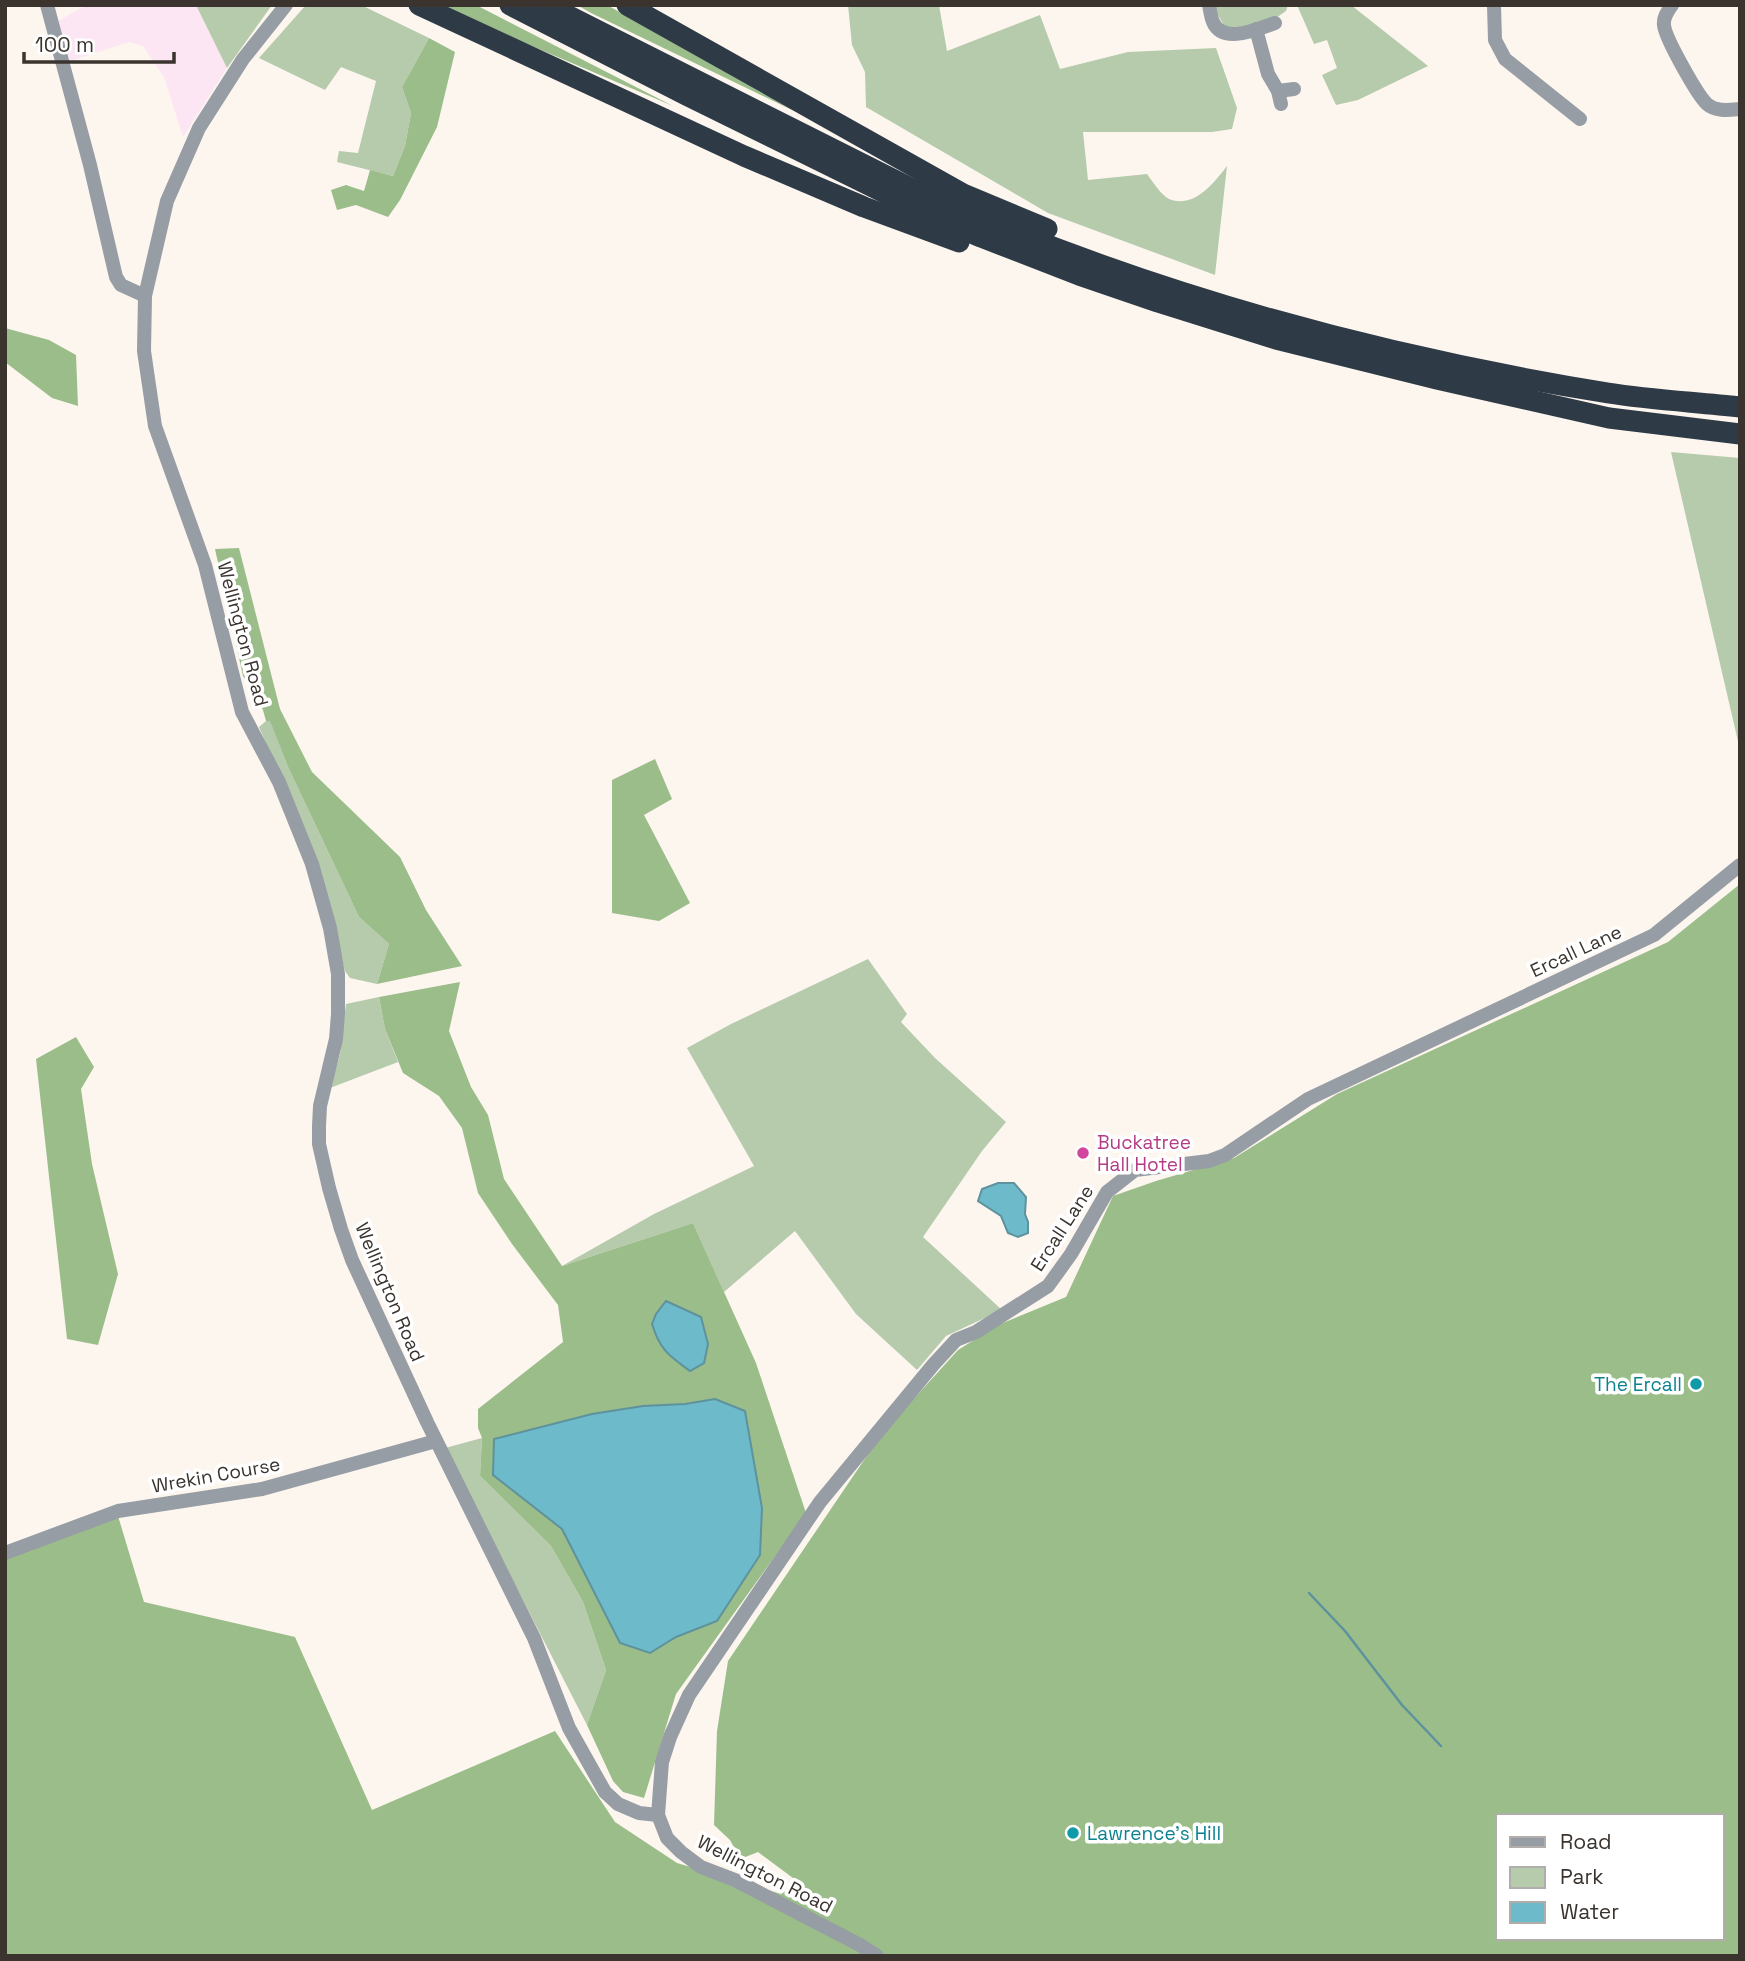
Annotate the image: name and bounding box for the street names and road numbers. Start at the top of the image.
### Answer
street label: Wellington Road [212,559,274,709]
street label: Ercall Lane [1526,919,1626,983]
street label: Ercall Lane [1025,1180,1099,1276]
street label: Wellington Road [349,1219,431,1365]
street label: Wrekin Course [150,1451,282,1499]
street label: Wellington Road [693,1829,837,1919]

